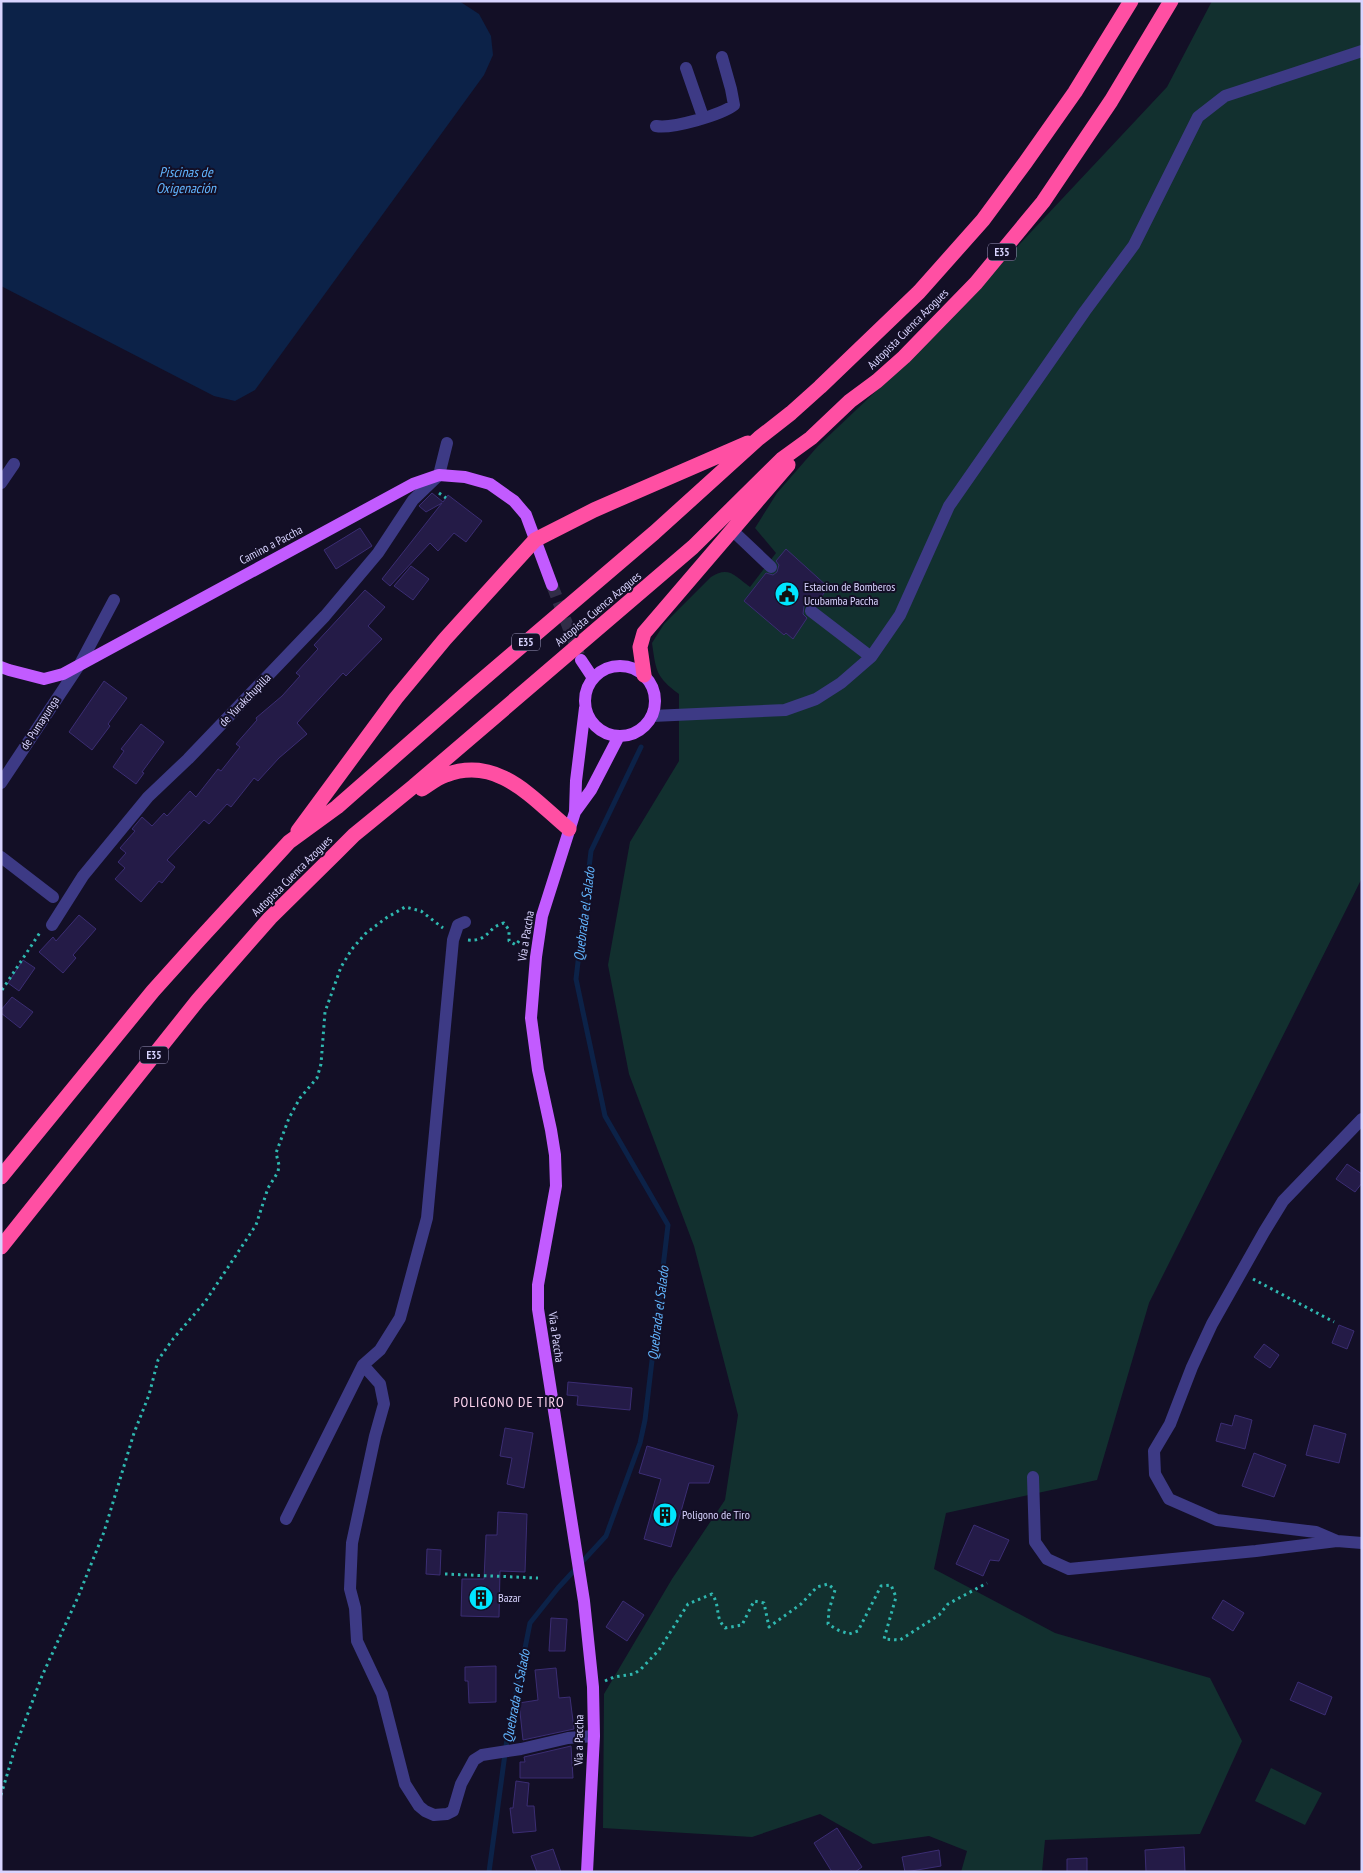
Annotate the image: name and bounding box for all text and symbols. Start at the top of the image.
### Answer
water label: Piscinas de Oxigenación [156,163,217,197]
road number: E35 [988,243,1016,260]
street label: Autopista Cuenca Azogues [864,285,951,372]
street label: Camino a Paccha [237,522,305,567]
street label: Autopista Cuenca Azogues [551,568,644,649]
place label: Estacion de Bomberos Ucubamba Paccha [804,579,895,608]
public building icon: Estacion de Bomberos Ucubamba Paccha [774,581,800,607]
road number: E35 [512,634,540,650]
street label: de Yurakchupilla [216,670,274,729]
street label: de Pumayunga [17,693,62,752]
street label: Autopista Cuenca Azogues [248,832,335,919]
water label: Quebrada el Salado [569,865,599,962]
street label: Vía a Paccha [514,910,537,963]
road number: E35 [140,1046,168,1064]
water label: Quebrada el Salado [643,1264,673,1361]
street label: Vía a Paccha [545,1310,567,1363]
district label: POLIGONO DE TIRO [453,1393,565,1411]
building icon: Poligono de Tiro [652,1502,678,1528]
place label: Poligono de Tiro [682,1507,750,1522]
building icon: Bazar [468,1585,494,1611]
place label: Bazar [498,1590,522,1605]
water label: Quebrada el Salado [498,1647,534,1744]
street label: Vía a Paccha [571,1714,586,1766]

